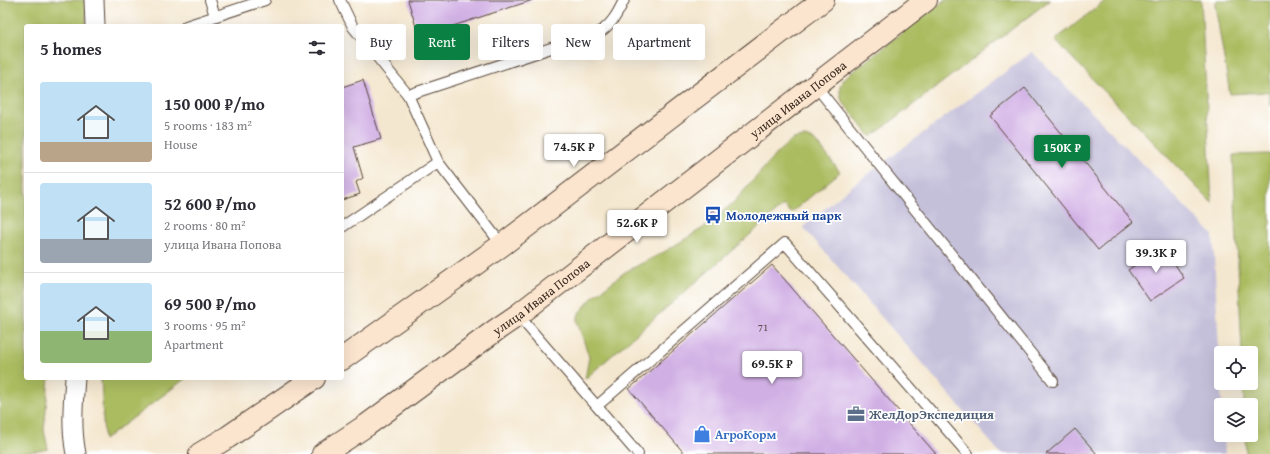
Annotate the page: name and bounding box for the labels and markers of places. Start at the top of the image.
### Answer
pin: 74.5K ₽ [537,134,611,168]
pin: 150K ₽ [1029,135,1095,169]
bus stop icon: Молодежный парк [703,205,723,225]
place label: Молодежный парк [726,206,842,225]
pin: 52.6K ₽ [600,210,674,244]
pin: 39.3K ₽ [1119,240,1193,274]
pin: 69.5K ₽ [735,351,809,385]
office icon: ЖелДорЭкспедиция [846,404,866,424]
place label: ЖелДорЭкспедиция [868,405,994,424]
shop icon: АгроКорм [692,424,712,444]
place label: АгроКорм [715,425,776,444]

